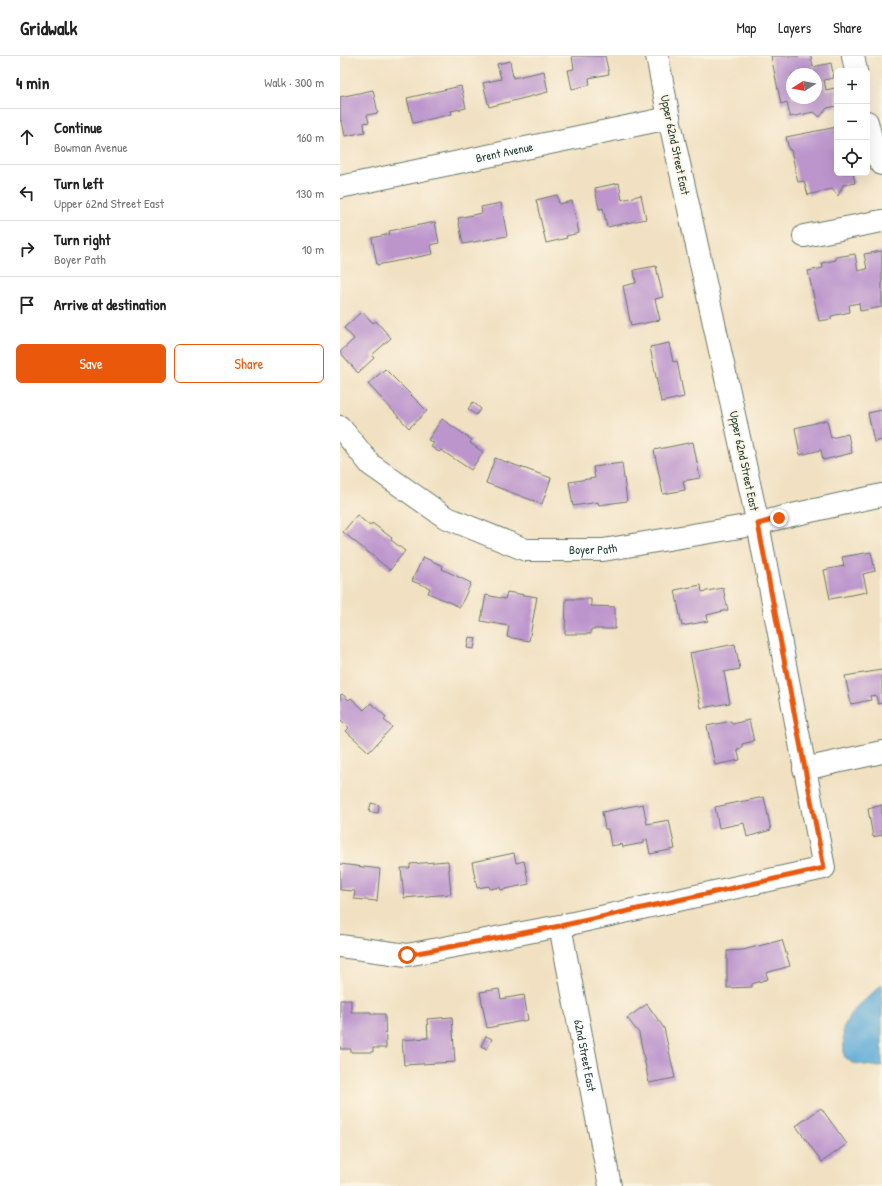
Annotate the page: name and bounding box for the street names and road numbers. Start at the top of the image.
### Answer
street label: Upper 62nd Street East [657,93,695,197]
street label: Brent Avenue [474,138,535,166]
street label: Upper 62nd Street East [726,409,764,513]
street label: Boyer Path [569,539,618,558]
street label: 62nd Street East [570,1018,601,1094]

